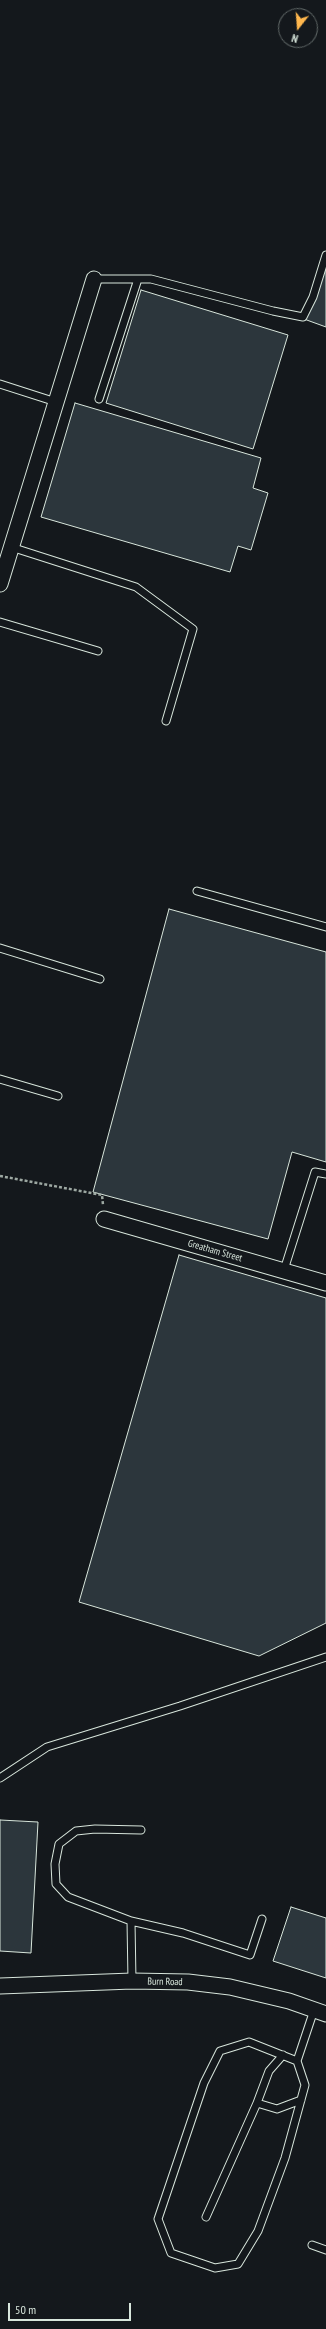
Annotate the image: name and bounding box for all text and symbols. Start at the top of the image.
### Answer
north arrow [278,8,318,48]
text: N [290,31,300,46]
street label: Greatham Street [186,1237,244,1265]
street label: Burn Road [147,1976,183,1988]
scale bar [10,2295,133,2321]
text: 50 m [15,2302,36,2317]

